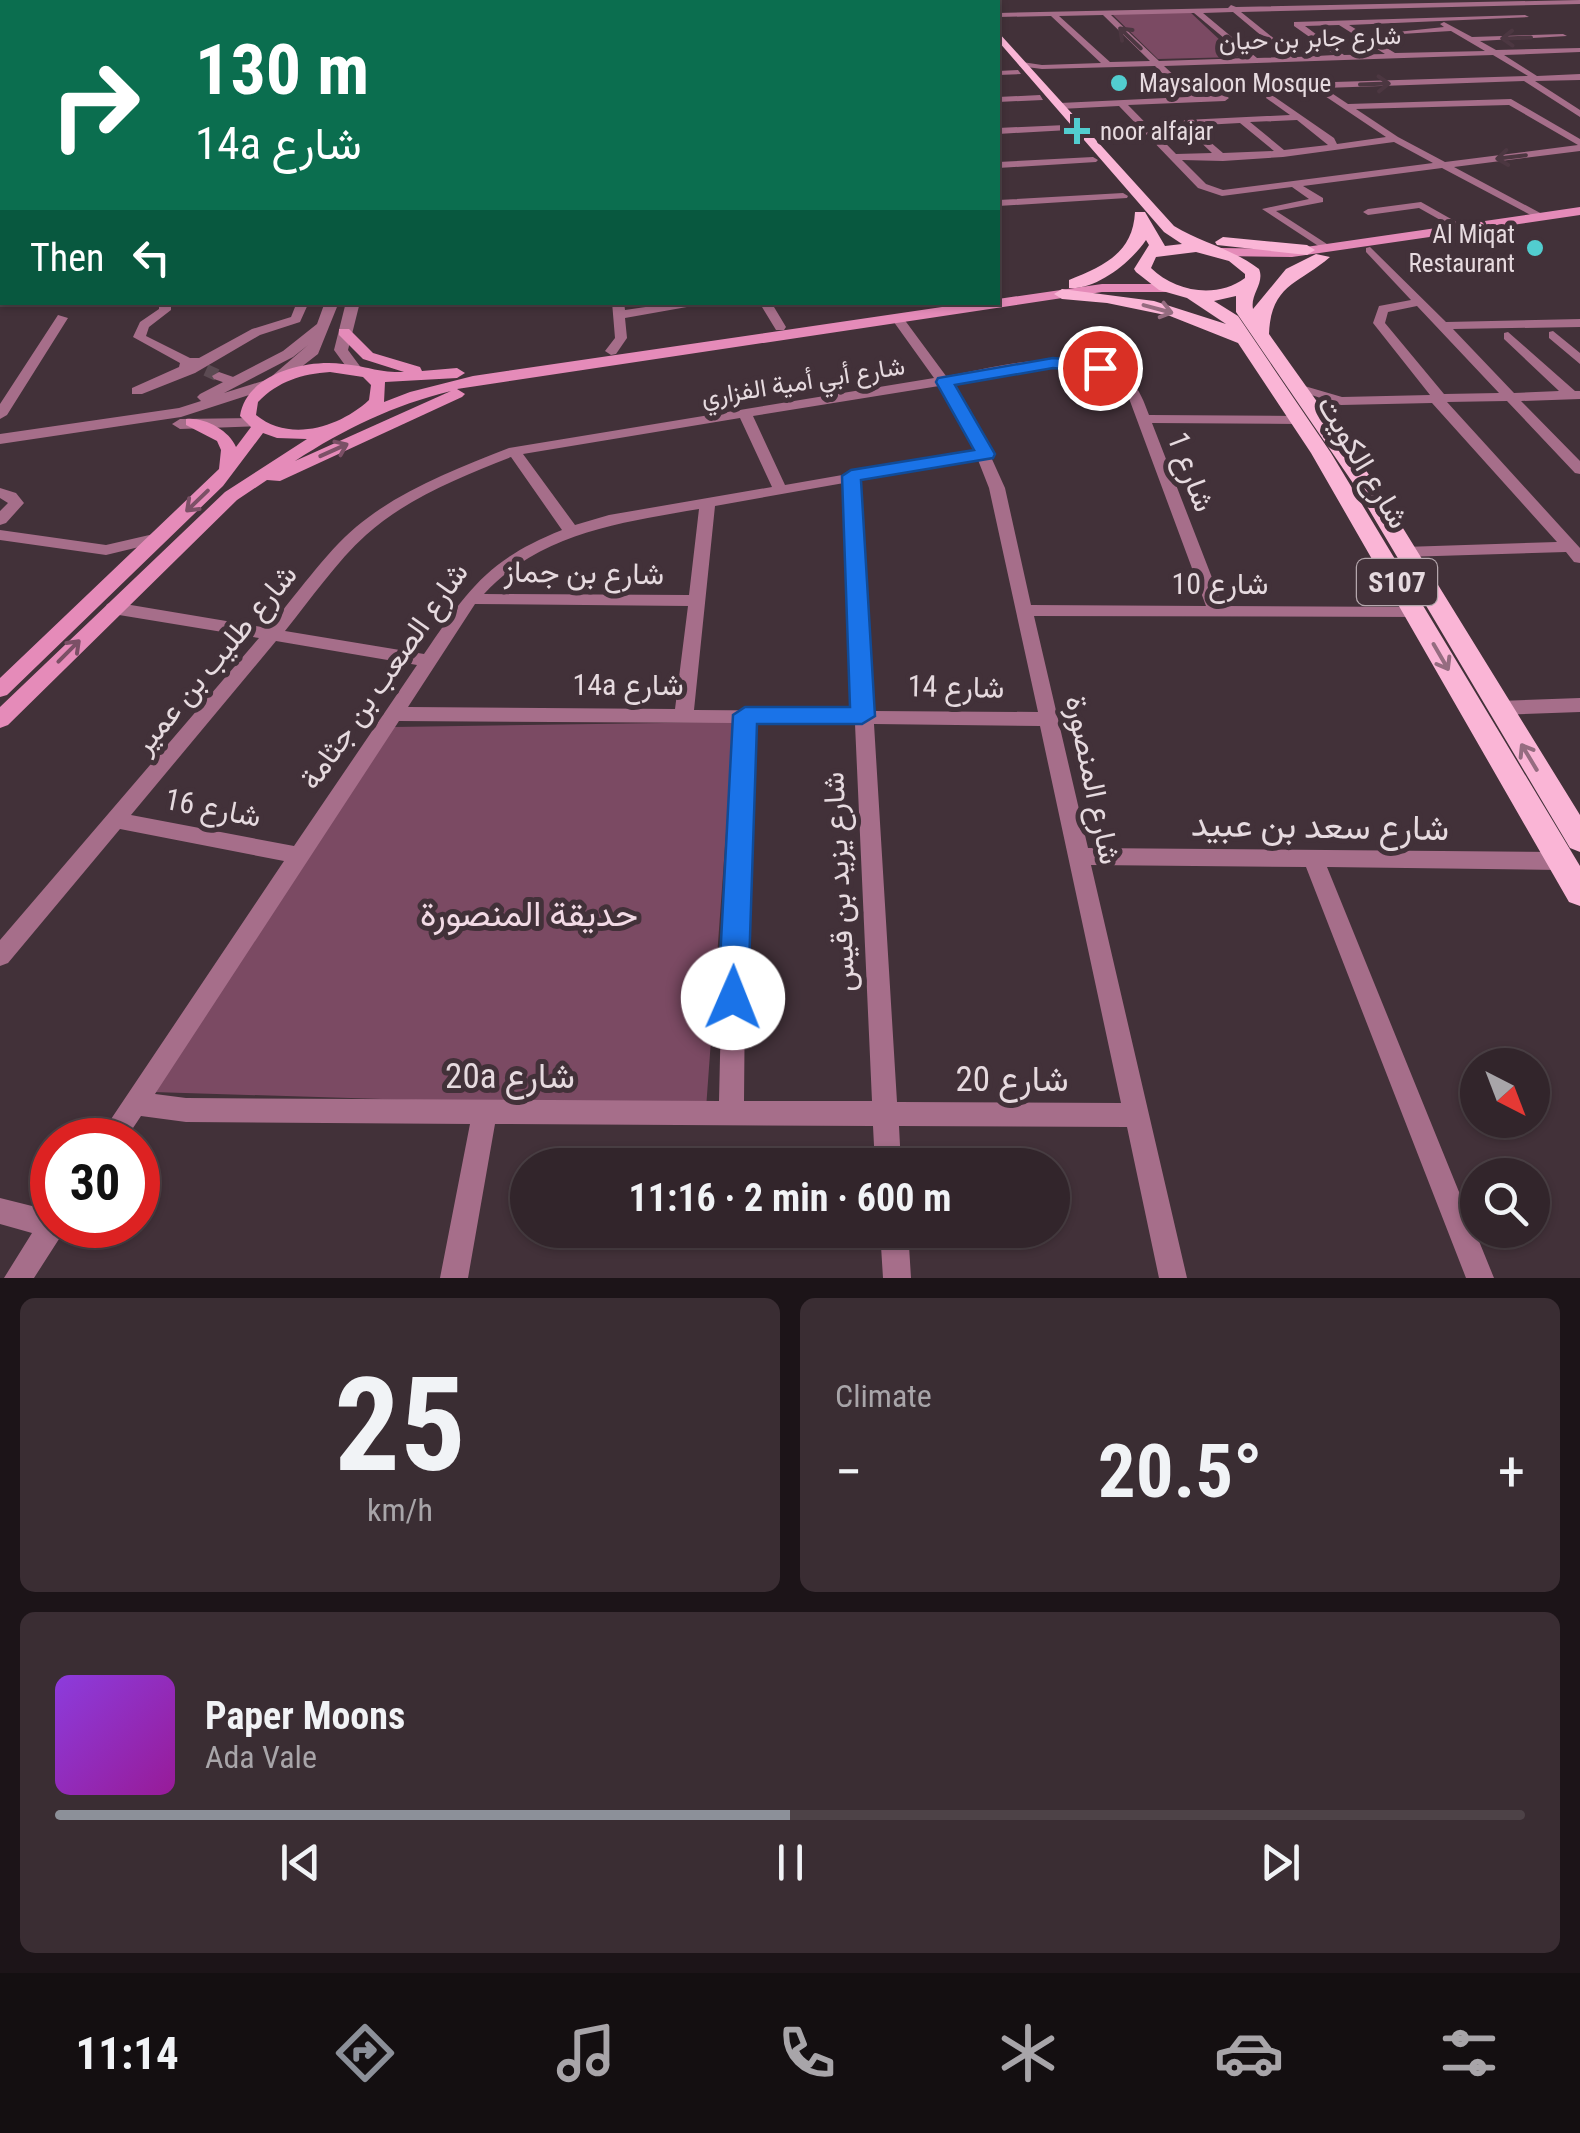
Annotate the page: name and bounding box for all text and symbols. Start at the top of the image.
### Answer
street label: شارع جابر بن حيان [1218,21,1402,58]
one-way arrow [1118,26,1142,50]
text: 130 m [195,29,369,111]
one-way arrow [1501,29,1533,48]
icon: right [30,40,160,170]
place label: Maysaloon Mosque [1139,69,1331,98]
marker: Maysaloon Mosque [1108,72,1130,94]
one-way arrow [1358,74,1390,93]
text: 14a شارع [195,117,362,170]
place label: noor alfajar [1100,117,1214,146]
marker: noor alfajar [1064,118,1090,144]
one-way arrow [1496,148,1528,167]
place label: Al Miqat Restaurant [1409,220,1515,278]
icon: left [124,230,179,285]
text: Then [30,236,104,280]
marker: Al Miqat Restaurant [1524,237,1546,259]
one-way arrow [1142,301,1173,320]
pin [1058,326,1143,411]
icon: arrive [1073,341,1128,396]
street label: شارع أبي أمية الفزاري [699,351,908,418]
street label: شارع الكويت [1308,389,1417,536]
street label: شارع 1 [1158,427,1223,517]
one-way arrow [318,440,349,458]
one-way arrow [185,489,209,513]
street label: شارع بن جماز [503,554,664,594]
street label: شارع الصعب بن جثامة [292,556,477,798]
street label: شارع طليب بن عمير [125,557,306,763]
road number: S107 [1357,559,1437,605]
street label: شارع 10 [1172,566,1268,604]
one-way arrow [57,640,81,664]
one-way arrow [1431,642,1451,671]
street label: 14a شارع [572,667,684,705]
street label: شارع 14 [907,668,1005,708]
street label: شارع المنصورة [1056,693,1128,868]
one-way arrow [1519,743,1539,772]
street label: شارع يزيد بن قيس [815,771,865,993]
street label: شارع 16 [162,781,264,837]
street label: شارع سعد بن عبيد [1191,804,1449,852]
park label: حديقة المنصورة [420,894,638,936]
position arrow [681,946,785,1050]
north arrow [1460,1048,1550,1138]
map controls [1460,1048,1550,1248]
street label: 20a شارع [445,1056,575,1100]
street label: شارع 20 [956,1059,1069,1103]
speed limit sign: 30 [30,1118,160,1248]
button: search [1460,1158,1550,1248]
text: 11:16 · 2 min · 600 m [629,1176,951,1220]
text: 25 [334,1349,466,1502]
text: Climate [835,1377,932,1415]
text: 20.5° [1098,1427,1262,1515]
text: − [835,1440,863,1504]
text: + [1498,1440,1525,1504]
text: km/h [367,1491,433,1529]
text: Paper Moons [205,1694,405,1738]
text: Ada Vale [205,1738,317,1776]
icon: previous [273,1835,328,1890]
icon: pause [763,1835,818,1890]
icon: next [1253,1835,1308,1890]
icon: directions [330,2018,400,2088]
icon: music [551,2018,621,2088]
icon: phone [772,2018,842,2088]
icon: climate [993,2018,1063,2088]
icon: car [1214,2018,1284,2088]
icon: filters [1434,2018,1504,2088]
text: 11:14 [75,2027,179,2080]

